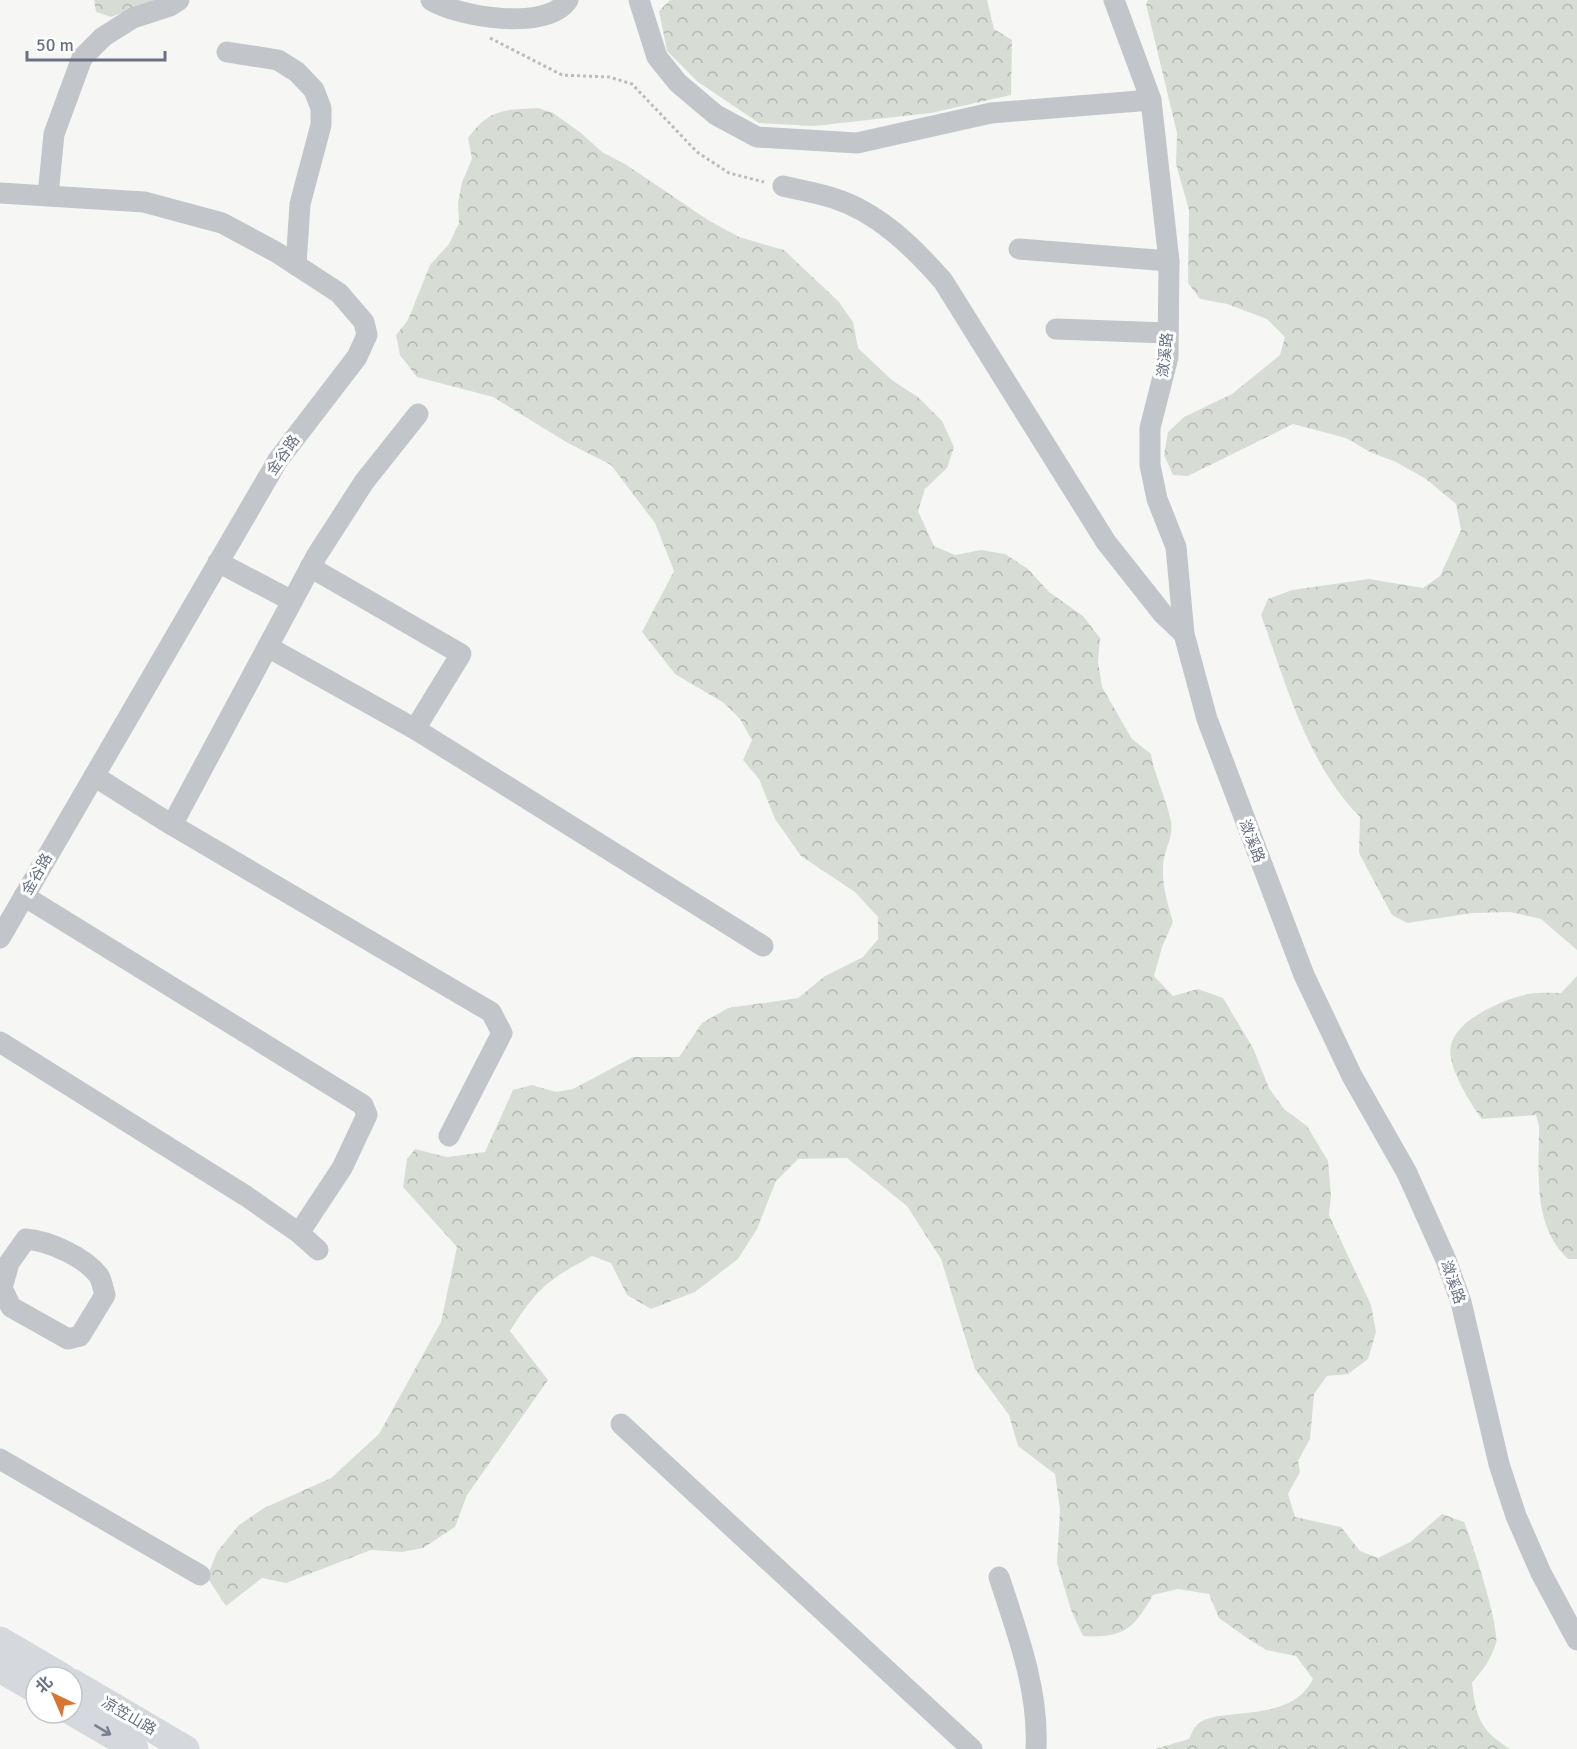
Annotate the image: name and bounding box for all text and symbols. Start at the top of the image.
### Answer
scale bar [27,24,165,62]
text: 50 m [36,34,74,56]
street label: 潋溪路 [1154,332,1176,378]
street label: 金谷路 [263,431,303,479]
street label: 潋溪路 [1236,817,1268,865]
street label: 金谷路 [18,850,56,898]
street label: 潋溪路 [1437,1258,1469,1306]
north arrow [24,1665,84,1725]
text: 北 [32,1672,57,1698]
street label: 凉笠山路 [99,1693,159,1739]
one-way arrow [94,1725,111,1737]

